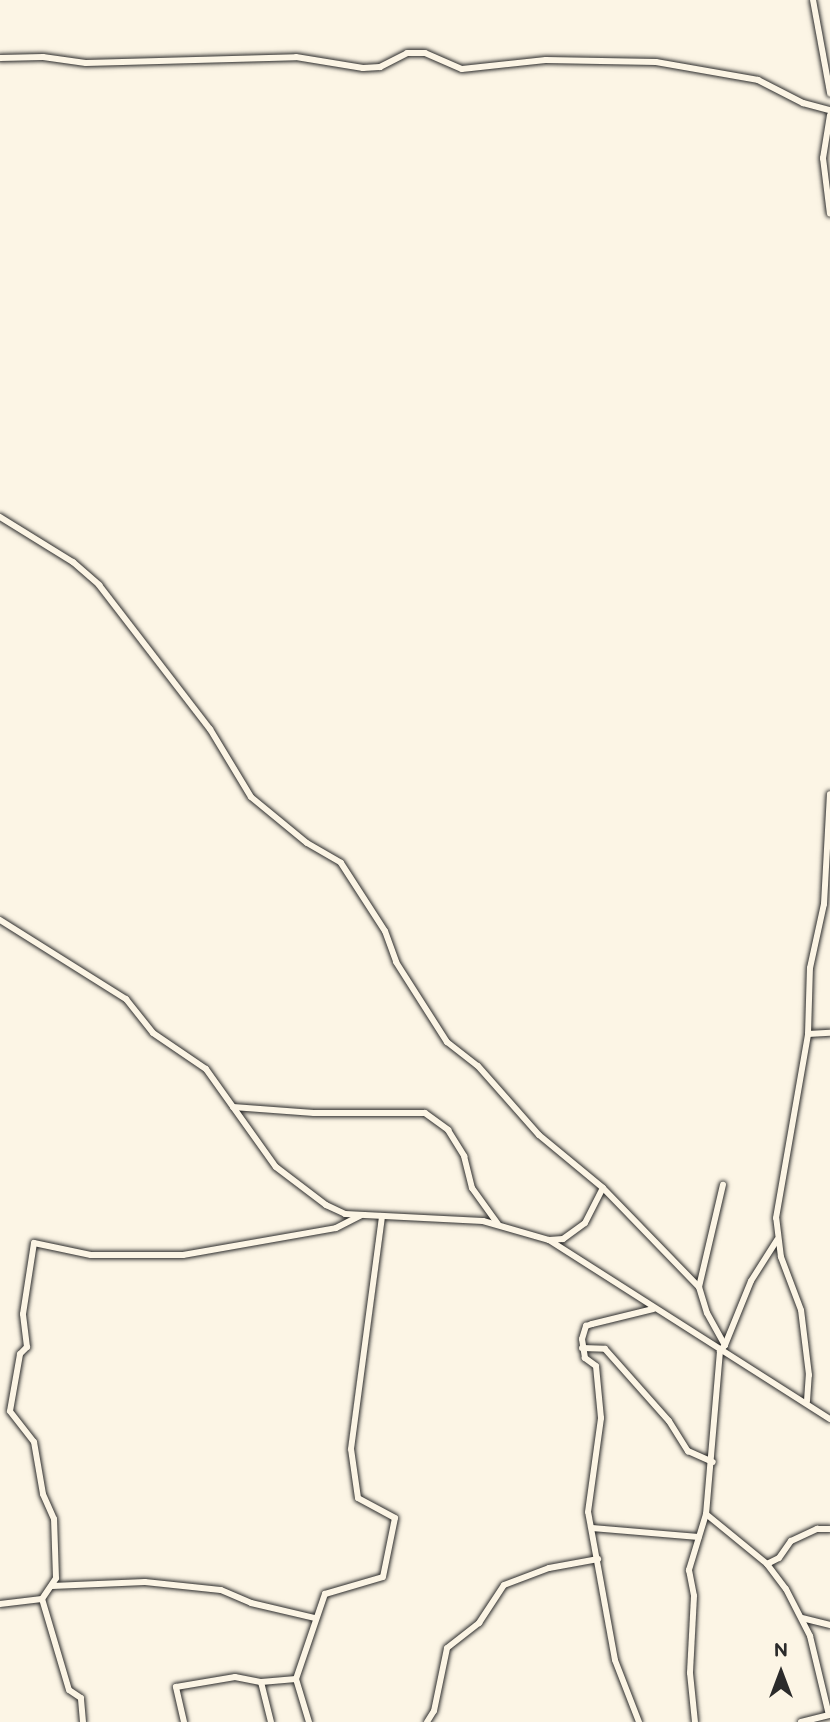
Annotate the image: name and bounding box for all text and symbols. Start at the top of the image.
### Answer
north arrow [746,1638,816,1708]
text: N [774,1640,788,1663]

